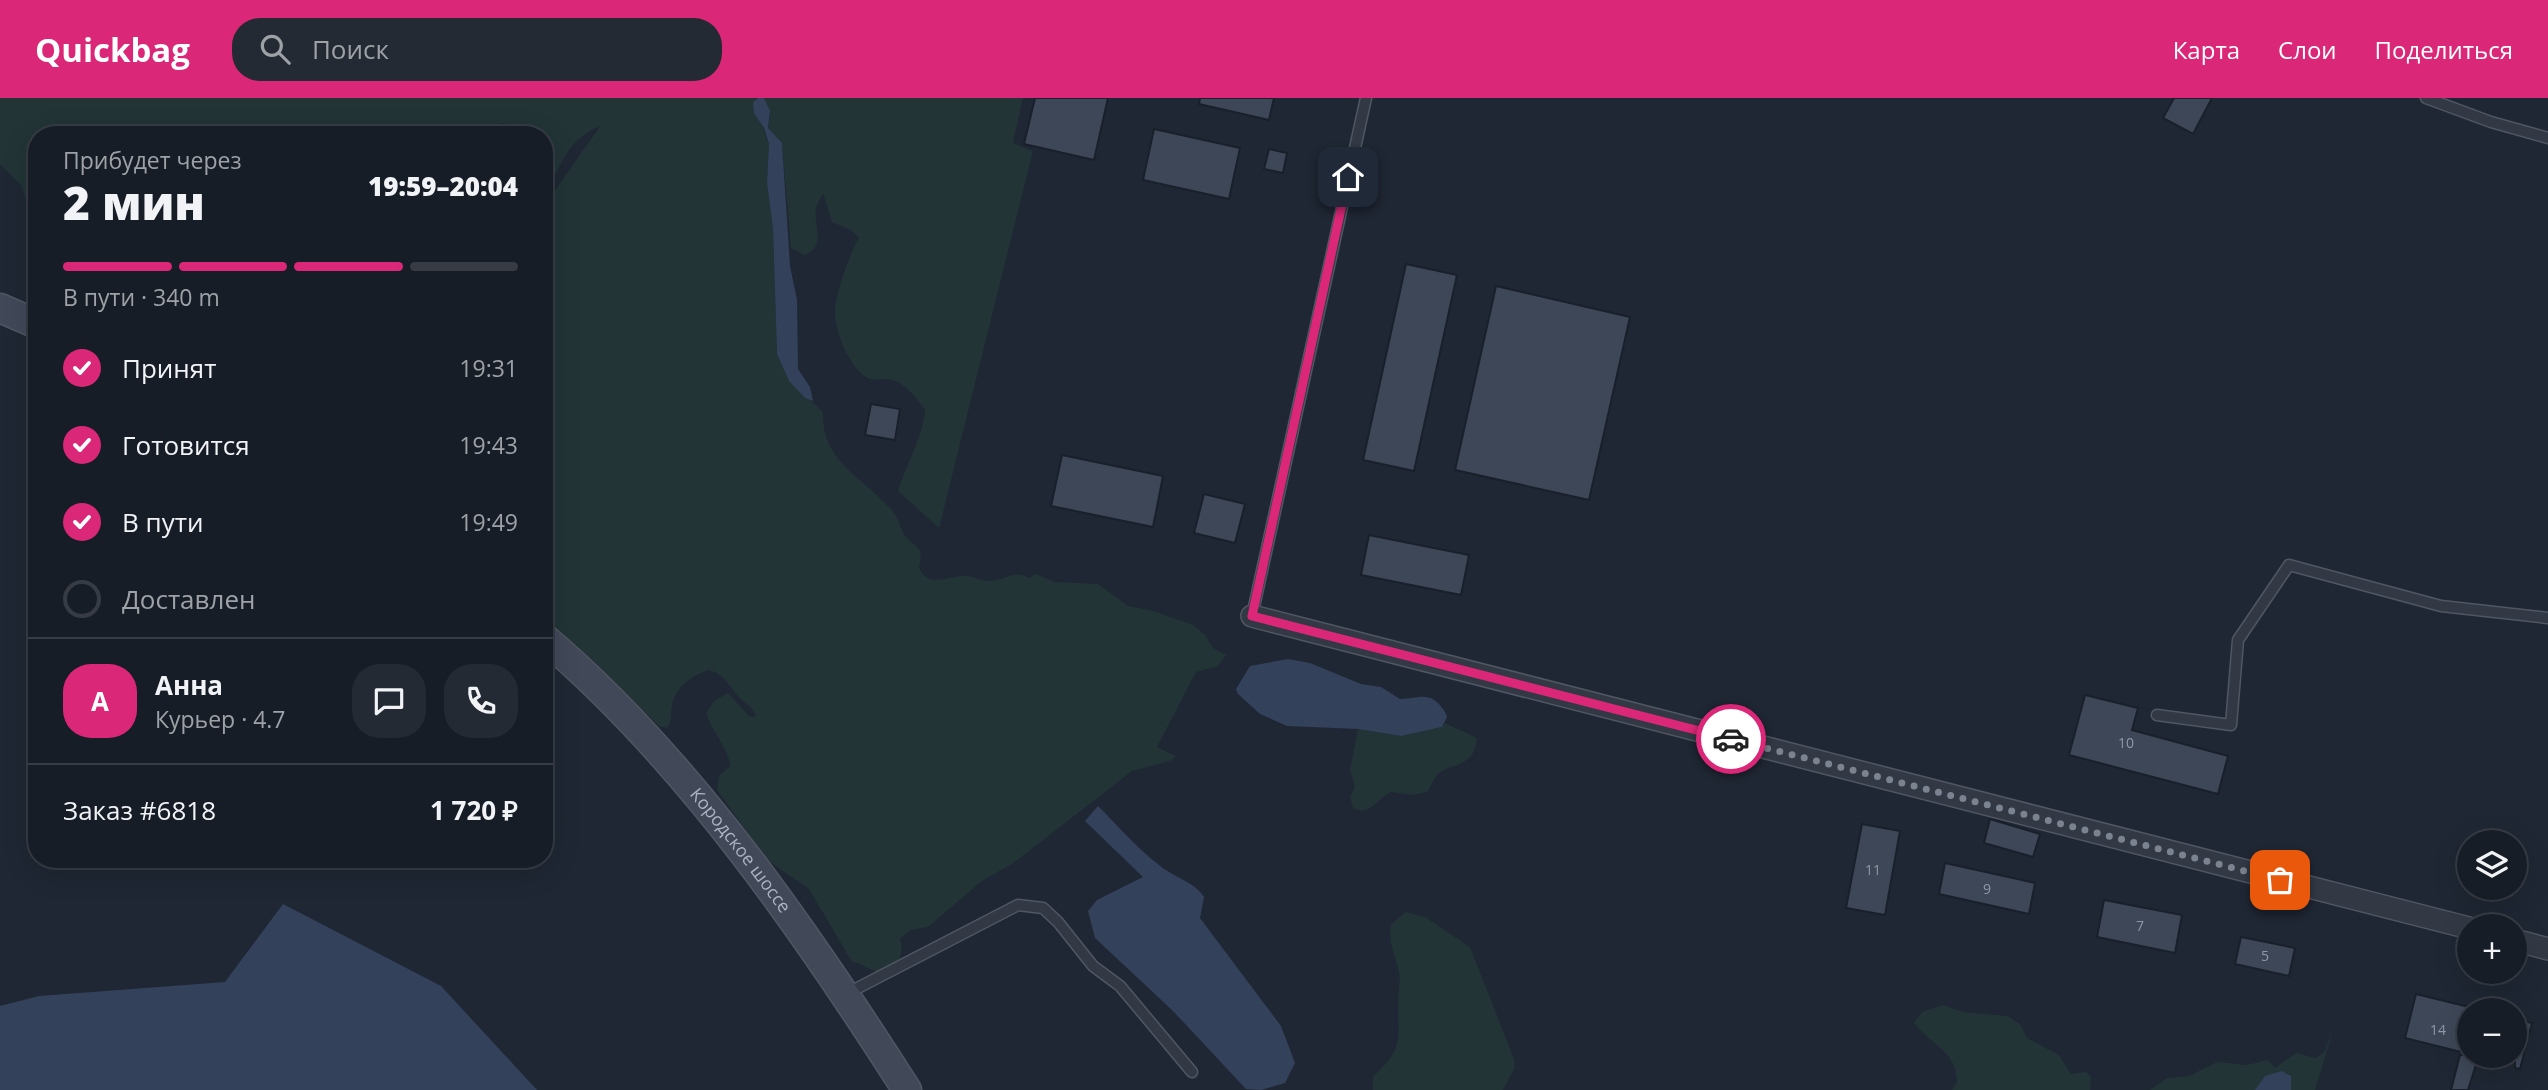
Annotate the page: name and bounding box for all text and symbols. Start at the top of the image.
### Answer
search box [232,18,722,81]
text: Quickbag [35,27,190,72]
icon: search [256,30,294,68]
text: Поиск [312,31,389,67]
text: Карта [2173,33,2240,66]
text: Слои [2278,33,2337,66]
text: Поделиться [2375,33,2513,66]
text: Прибудет через [63,144,242,176]
pin [1318,147,1378,207]
icon: home [1329,158,1367,196]
text: 19:59–20:04 [368,168,518,204]
text: 2 мин [63,171,205,233]
text: В пути · 340 m [63,281,220,313]
icon: check [63,349,101,387]
text: Принят [122,350,216,386]
text: 19:31 [459,352,518,384]
icon: check [63,426,101,464]
text: Готовится [122,427,250,463]
text: 19:43 [459,429,518,461]
icon: check [63,503,101,541]
text: В пути [122,504,203,540]
text: 19:49 [459,506,518,538]
text: Доставлен [122,581,255,617]
button: chat [352,664,426,738]
button: phone [444,664,518,738]
text: Анна [155,667,223,703]
text: А [91,683,109,719]
text: Курьер · 4.7 [155,703,286,735]
courier [1696,704,1766,774]
icon: car [1712,720,1750,758]
house number: 10 [2118,733,2134,752]
street label: Кородское шоссе [685,782,797,917]
text: Заказ #6818 [63,792,216,828]
text: 1 720 ₽ [430,792,518,828]
map controls [2457,830,2527,1068]
button: layers [2457,830,2527,900]
pin [2250,850,2310,910]
house number: 11 [1865,860,1881,879]
icon: bag [2261,861,2299,899]
house number: 9 [1983,879,1991,898]
button: + [2457,914,2527,984]
house number: 7 [2136,916,2144,935]
house number: 5 [2261,946,2269,965]
button: − [2457,998,2527,1068]
house number: 14 [2430,1020,2446,1039]

